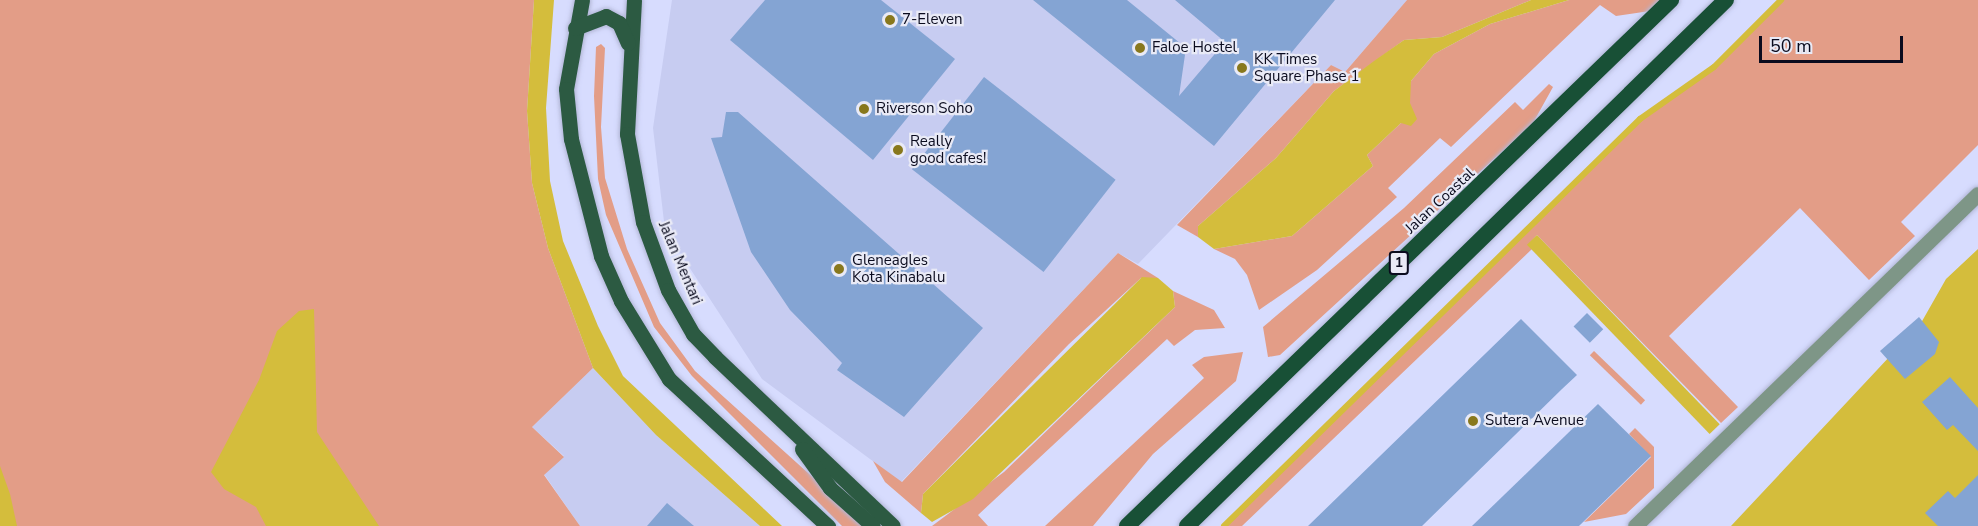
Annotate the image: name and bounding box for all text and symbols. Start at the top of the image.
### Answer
place label: 7-Eleven [902,11,962,29]
marker: 7-Eleven [883,13,897,27]
scale bar [1762,24,1906,62]
text: 50 m [1770,34,1812,58]
place label: Faloe Hostel [1152,39,1237,57]
marker: Faloe Hostel [1133,41,1147,55]
place label: KK Times Square Phase 1 [1254,50,1359,85]
marker: KK Times Square Phase 1 [1235,61,1249,75]
place label: Riverson Soho [876,100,973,118]
marker: Riverson Soho [857,102,871,116]
place label: Really good cafes! [910,132,986,167]
marker: Really good cafes! [891,143,905,157]
street label: Jalan Coastal [1402,164,1478,238]
street label: Jalan Mentari [654,219,706,307]
place label: Gleneagles Kota Kinabalu [852,251,945,286]
road number: 1 [1388,252,1410,274]
marker: Gleneagles Kota Kinabalu [830,260,848,278]
place label: Sutera Avenue [1485,412,1584,430]
marker: Sutera Avenue [1466,414,1480,428]

